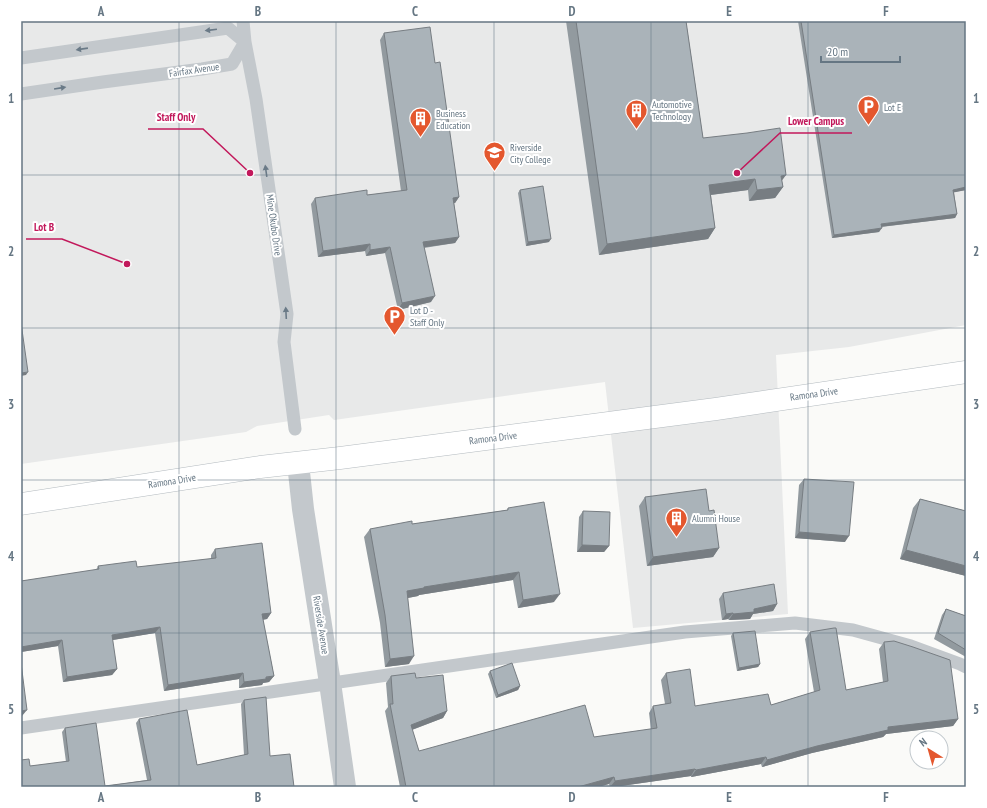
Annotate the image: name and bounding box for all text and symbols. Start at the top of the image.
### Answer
text: A [97,3,105,20]
text: B [255,3,261,20]
text: C [412,3,418,20]
text: D [569,3,576,20]
text: E [726,3,732,20]
text: F [883,3,889,20]
one-way arrow [205,27,217,33]
scale bar [821,38,900,64]
text: 20 m [827,44,848,59]
one-way arrow [76,46,89,52]
street label: Fairfax Avenue [168,60,220,80]
one-way arrow [53,85,66,91]
text: 1 [8,90,14,107]
text: 1 [973,90,979,107]
parking icon: Lot E [856,94,882,127]
building icon: Automotive Technology [624,97,650,130]
place label: Automotive Technology [652,98,692,123]
place label: Lot E [884,101,901,114]
callout: Staff Only [148,106,203,129]
building icon: Business Education [407,106,433,139]
place label: Business Education [436,107,470,132]
text: Staff Only [157,110,196,124]
callout: Lower Campus [780,110,852,133]
text: Lower Campus [788,114,844,128]
school or university icon: Riverside City College [481,140,507,173]
place label: Riverside City College [510,141,551,166]
one-way arrow [263,165,269,177]
street label: Mine Okubo Drive [263,193,285,257]
callout: Lot B [26,216,62,239]
text: Lot B [34,220,55,234]
text: 2 [8,243,14,260]
text: 2 [973,243,979,260]
parking icon: Lot D - Staff Only [382,303,408,336]
place label: Lot D - Staff Only [410,304,444,329]
one-way arrow [283,306,289,319]
street label: Ramona Drive [789,384,839,404]
text: 3 [8,396,14,413]
text: 3 [973,396,979,413]
street label: Ramona Drive [468,429,518,447]
street label: Ramona Drive [147,471,197,491]
building icon: Alumni House [664,505,690,538]
place label: Alumni House [692,512,740,525]
text: 4 [8,548,15,565]
text: 4 [973,548,980,565]
street label: Riverside Avenue [310,595,332,655]
text: 5 [8,701,14,718]
text: 5 [973,701,979,718]
north arrow [909,730,949,770]
text: N [916,735,930,749]
text: A [97,789,105,806]
text: B [255,789,261,806]
text: C [412,789,418,806]
text: D [569,789,576,806]
text: E [726,789,732,806]
text: F [883,789,889,806]

